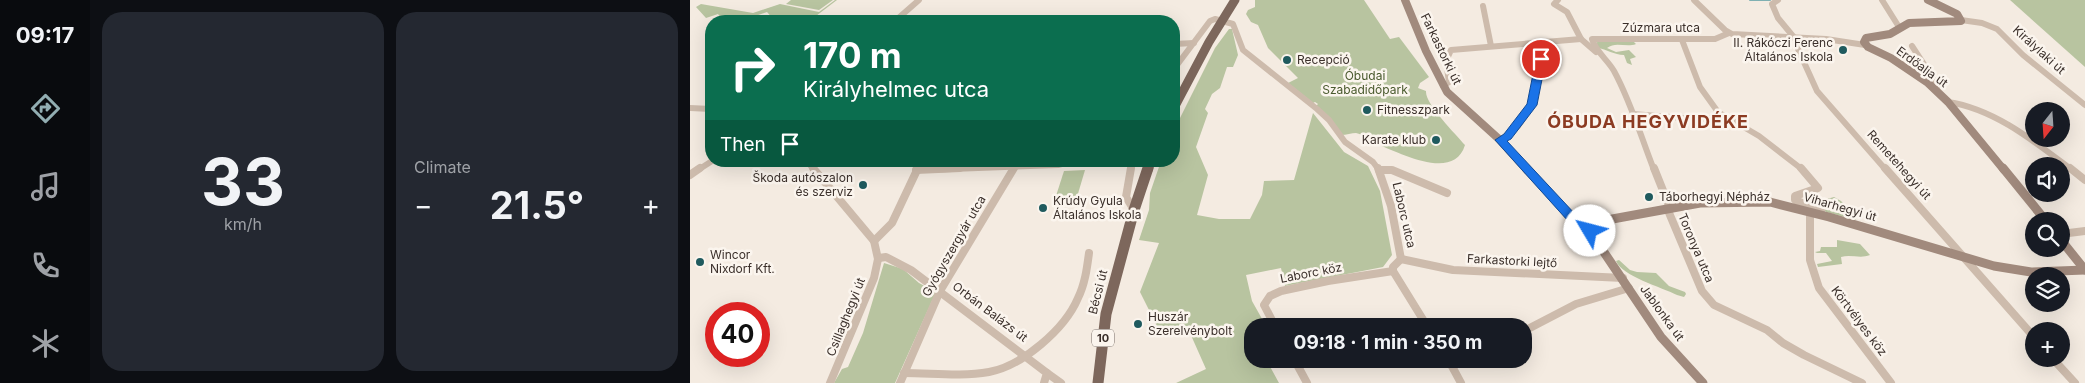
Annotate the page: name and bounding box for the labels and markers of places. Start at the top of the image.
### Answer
place label: II. Rákóczi Ferenc Általános Iskola [1733,35,1833,64]
pin [1520,38,1562,80]
marker: II. Rákóczi Ferenc Általános Iskola [1837,44,1849,56]
place label: Recepció [1297,52,1350,67]
marker: Recepció [1281,54,1293,66]
place label: Fitnesszpark [1377,102,1450,117]
marker: Fitnesszpark [1361,104,1373,116]
place label: Karate klub [1362,132,1426,147]
marker: Karate klub [1430,134,1442,146]
place label: Škoda autószalon és szerviz [753,170,853,199]
marker: Škoda autószalon és szerviz [857,179,869,191]
place label: Táborhegyi Népház [1659,189,1770,204]
marker: Táborhegyi Népház [1643,191,1655,203]
place label: Krúdy Gyula Általános Iskola [1053,193,1141,222]
marker: Krúdy Gyula Általános Iskola [1037,202,1049,214]
place label: Wincor Nixdorf Kft. [710,247,775,276]
marker: Wincor Nixdorf Kft. [694,256,706,268]
place label: Huszár Szerelvénybolt [1148,309,1232,338]
marker: Huszár Szerelvénybolt [1132,318,1144,330]

